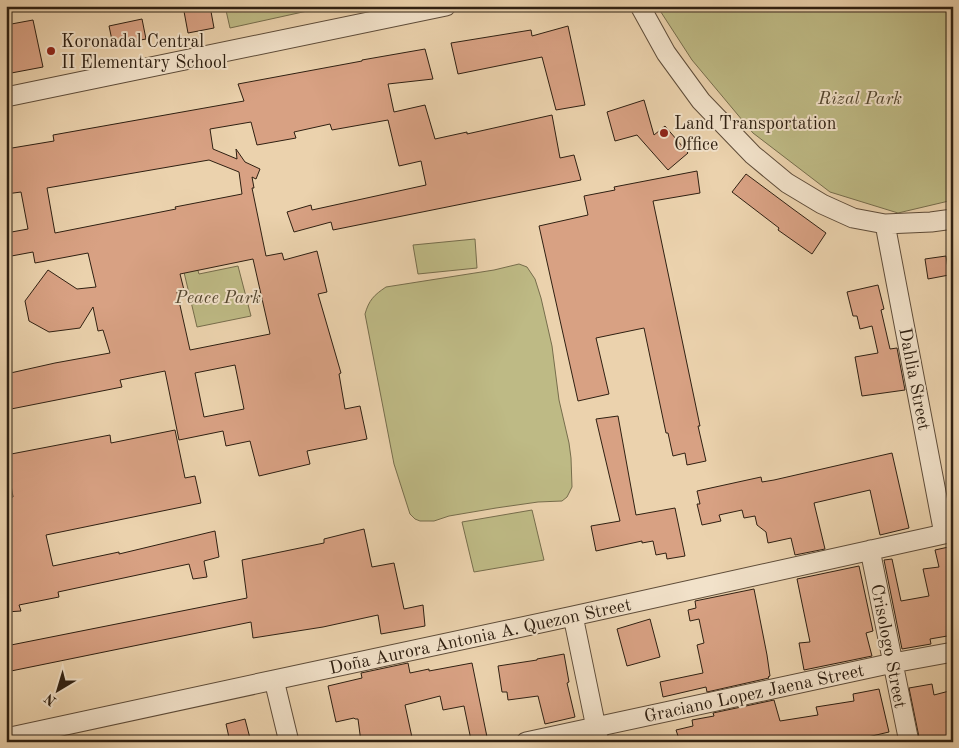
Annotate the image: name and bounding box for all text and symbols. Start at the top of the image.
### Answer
place label: Koronadal Central II Elementary School [61,33,227,72]
marker: Koronadal Central II Elementary School [45,45,57,57]
park label: Rizal Park [817,90,902,108]
place label: Land Transportation Office [674,115,837,154]
marker: Land Transportation Office [658,127,670,139]
park label: Peace Park [174,289,261,307]
street label: Dahlia Street [895,326,933,432]
street label: Crisologo Street [867,583,909,710]
street label: Doña Aurora Antonia A. Quezon Street [327,596,633,678]
street label: Graciano Lopez Jaena Street [643,662,866,726]
north arrow [32,666,82,716]
text: N [42,690,59,708]

